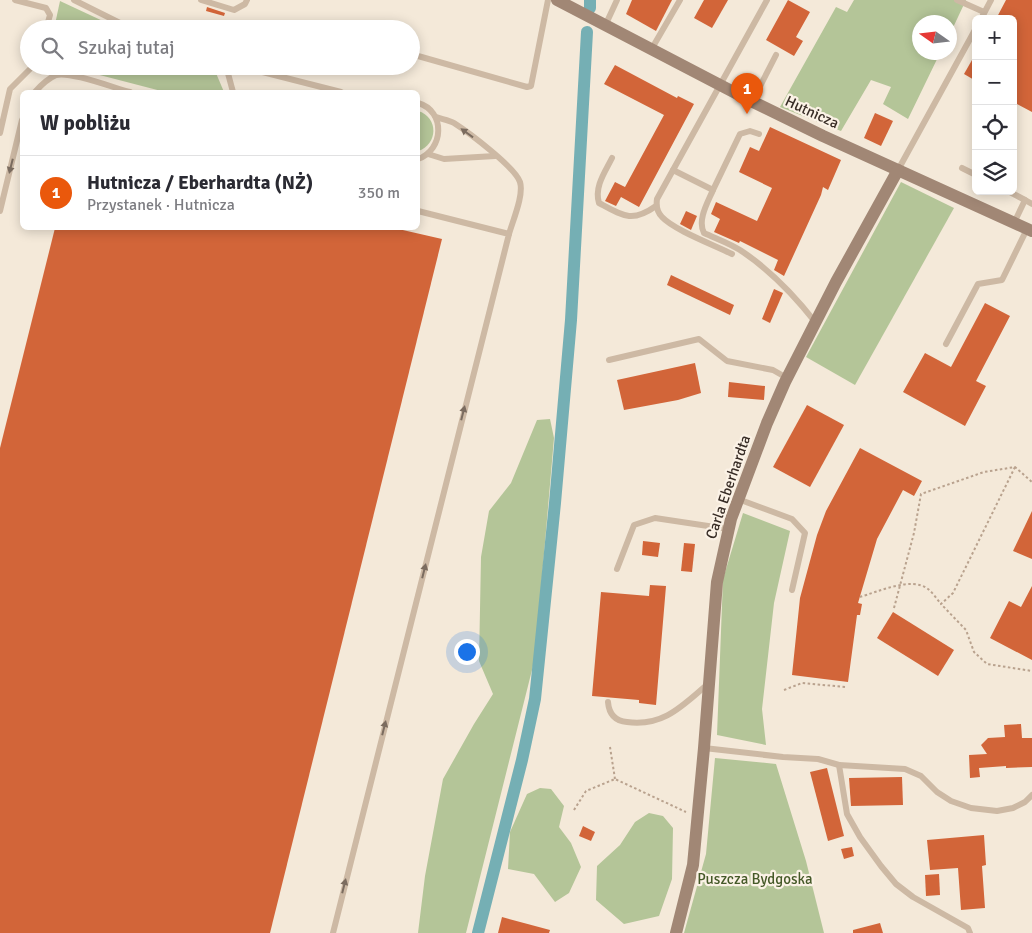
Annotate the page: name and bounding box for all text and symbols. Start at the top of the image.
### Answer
north arrow [912,15,957,60]
map controls [972,15,1017,195]
button: + [972,15,1017,60]
search box [20,20,420,75]
icon: search [38,34,66,62]
text: Szukaj tutaj [78,36,175,60]
button: − [972,60,1017,105]
pin: 1 [731,73,763,114]
street label: Hutnicza [782,92,842,132]
button: locate [972,105,1017,150]
text: W pobliżu [40,110,131,136]
one-way arrow [460,128,474,138]
button: layers [972,150,1017,195]
one-way arrow [7,158,15,173]
text: Hutnicza / Eberhardta (NŻ) [87,171,313,195]
text: 1 [52,183,60,203]
text: 350 m [358,183,400,203]
text: Przystanek · Hutnicza [87,195,235,215]
one-way arrow [460,405,468,420]
street label: Carla Eberhardta [702,433,754,541]
one-way arrow [420,563,428,578]
your location [454,639,480,665]
one-way arrow [380,721,388,736]
park label: Puszcza Bydgoska [697,870,813,888]
one-way arrow [341,878,349,893]

